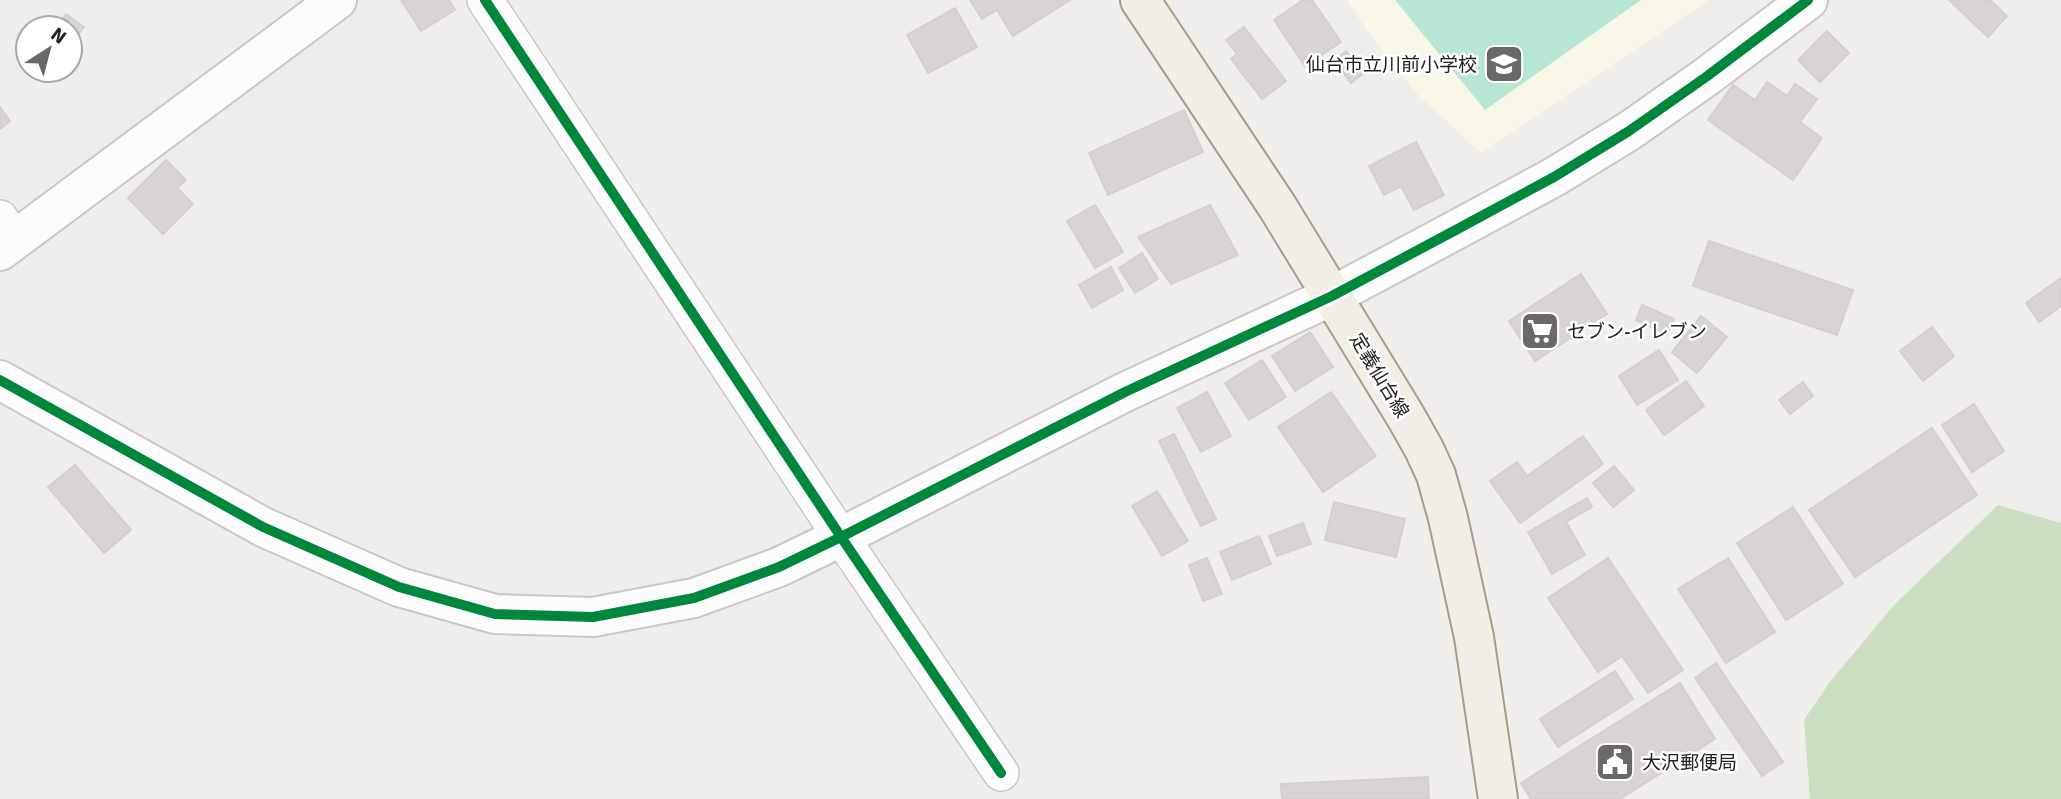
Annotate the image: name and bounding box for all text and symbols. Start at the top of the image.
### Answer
north arrow [14,14,84,84]
text: N [46,22,71,50]
school or university icon: 仙台市立川前小学校 [1483,43,1525,85]
place label: 仙台市立川前小学校 [1306,53,1477,77]
supermarket icon: セブン-イレブン [1519,310,1561,352]
place label: セブン-イレブン [1567,320,1707,344]
street label: 定義仙台線 [1344,329,1414,422]
public building icon: 大沢郵便局 [1594,741,1636,783]
place label: 大沢郵便局 [1642,751,1737,775]

